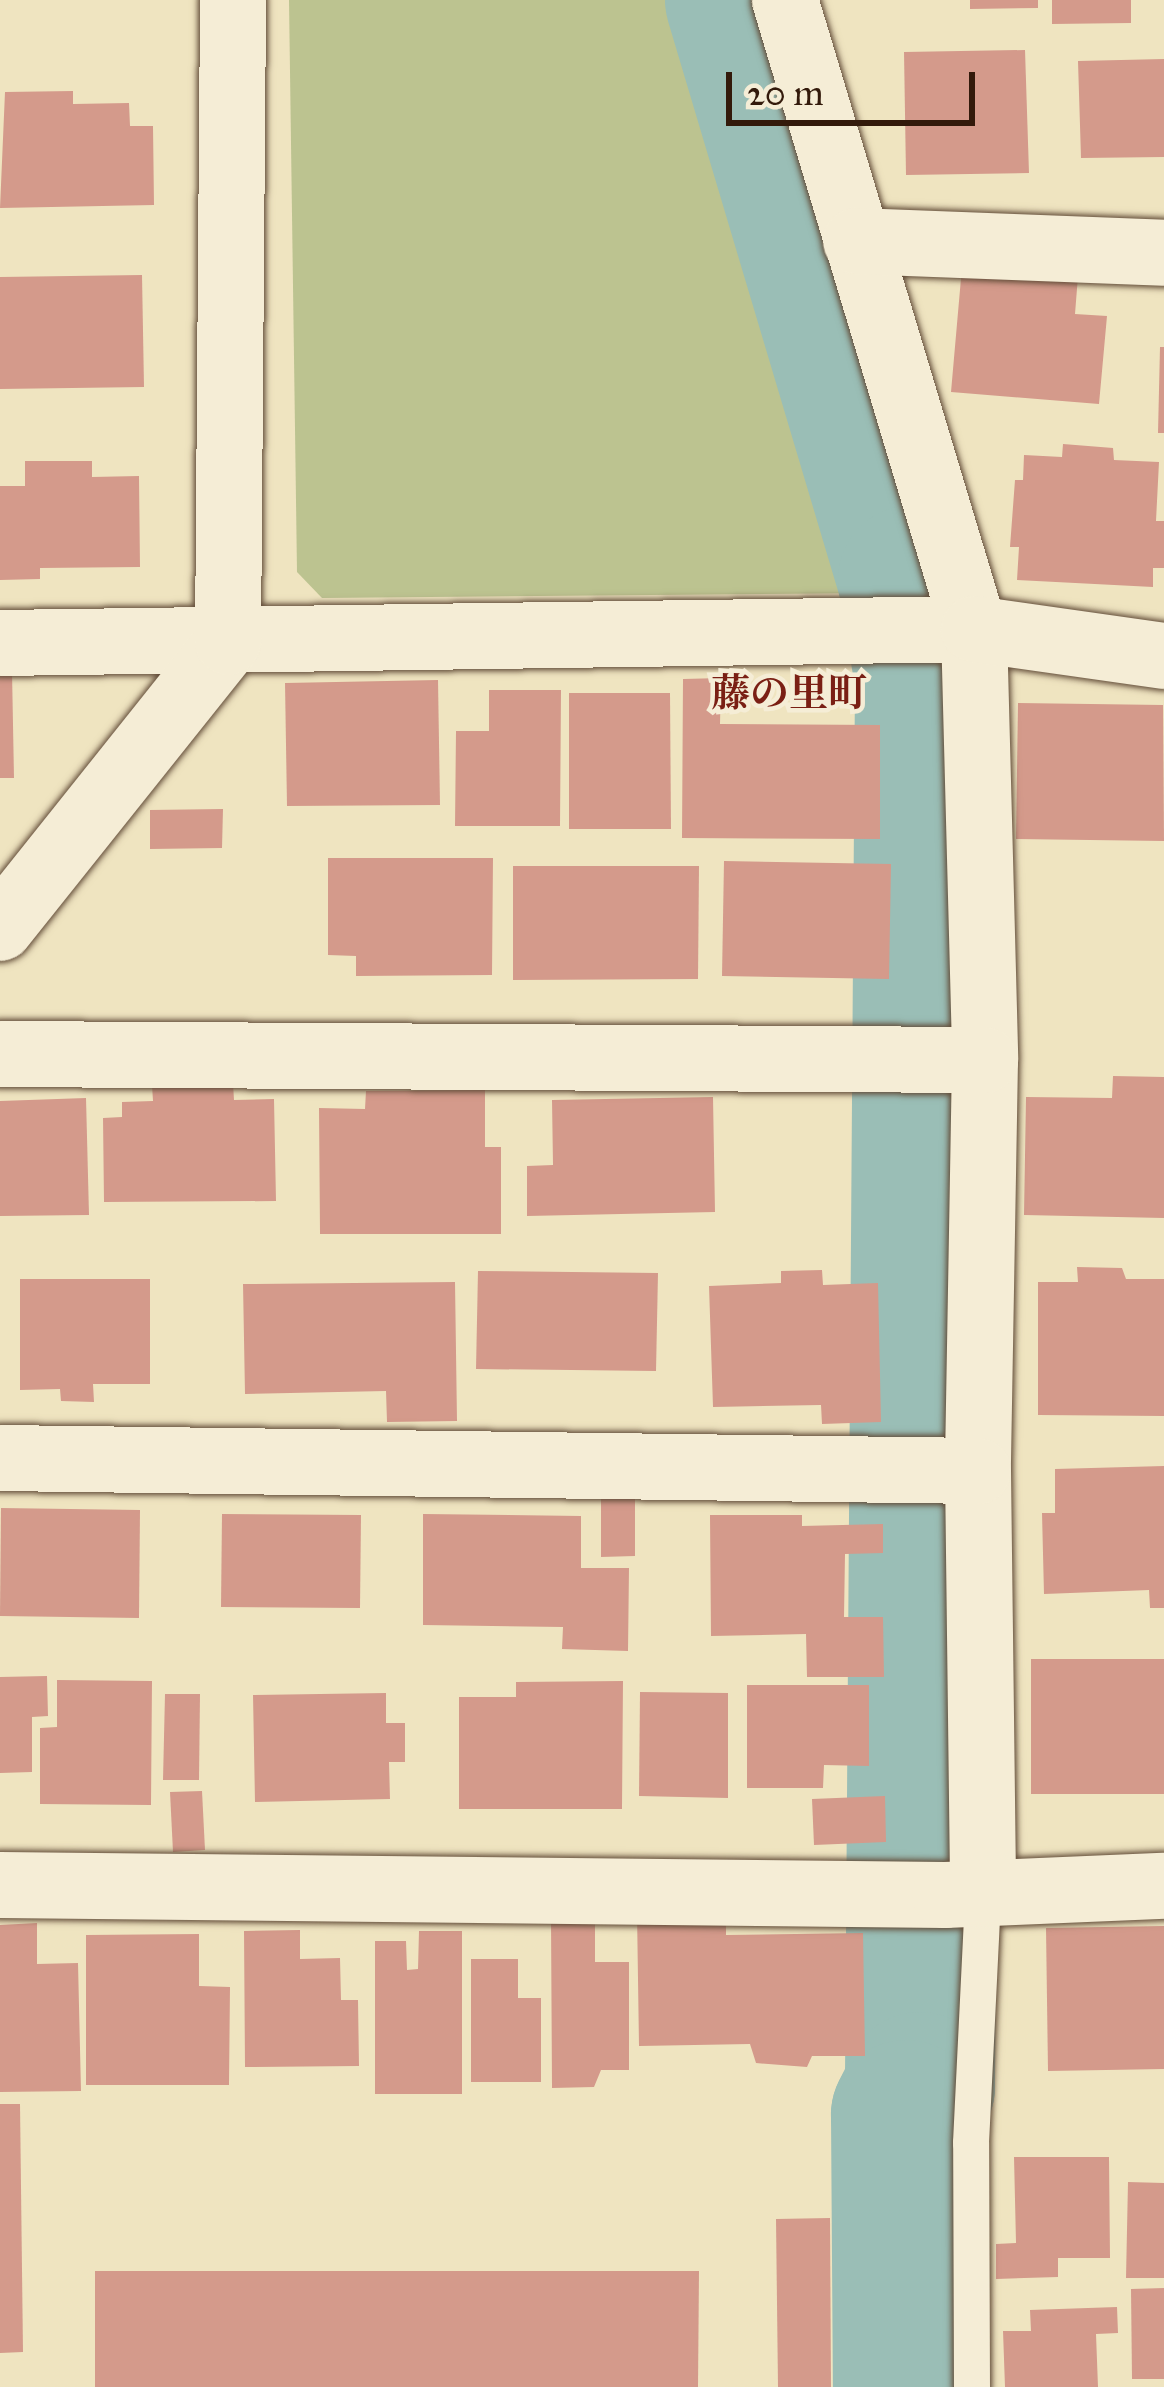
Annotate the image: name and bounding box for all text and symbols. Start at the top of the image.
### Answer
scale bar [732,48,981,122]
text: 20 m [747,71,824,115]
district label: 藤の里町 [711,670,867,716]

